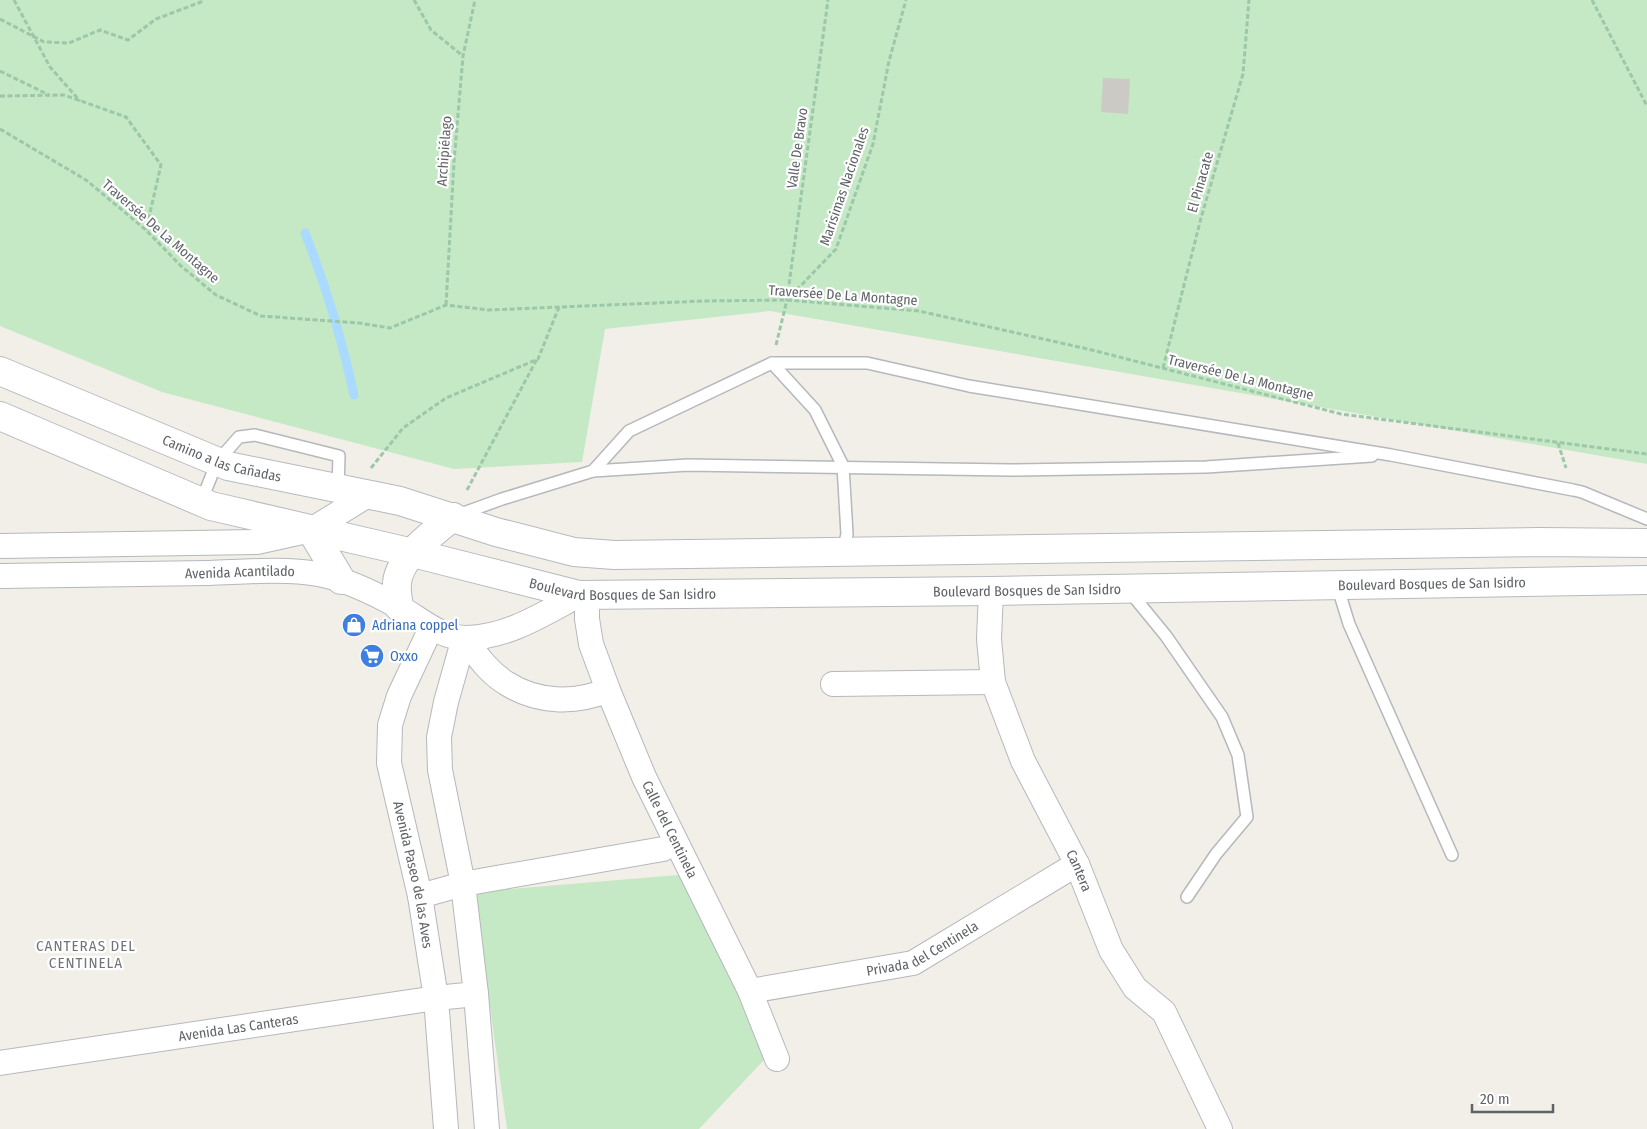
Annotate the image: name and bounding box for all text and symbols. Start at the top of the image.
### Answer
street label: Valle De Bravo [783,107,812,190]
street label: Archipiélago [434,115,455,187]
street label: Marisimas Nacionales [816,125,873,248]
street label: El Pinacate [1184,150,1217,215]
street label: Traversée De La Montagne [99,176,223,287]
street label: Traversée De La Montagne [768,282,918,309]
street label: Traversée De La Montagne [1166,351,1315,404]
street label: Camino a las Cañadas [160,432,283,486]
street label: Avenida Acantilado [185,563,295,582]
street label: Boulevard Bosques de San Isidro [1338,574,1526,594]
street label: Boulevard Bosques de San Isidro [527,575,716,604]
street label: Boulevard Bosques de San Isidro [933,581,1121,601]
shop icon: Adriana coppel [341,612,367,638]
place label: Adriana coppel [372,617,459,634]
supermarket icon: Oxxo [359,643,385,669]
place label: Oxxo [390,648,418,665]
street label: Calle del Centinela [638,778,701,881]
street label: Avenida Paseo de las Aves [389,800,436,950]
street label: Cantera [1062,847,1095,894]
street label: Privada del Centinela [865,918,981,980]
district label: CANTERAS DEL CENTINELA [36,937,136,972]
street label: Avenida Las Canteras [177,1011,300,1045]
scale bar [1472,1082,1553,1114]
text: 20 m [1480,1090,1510,1108]

